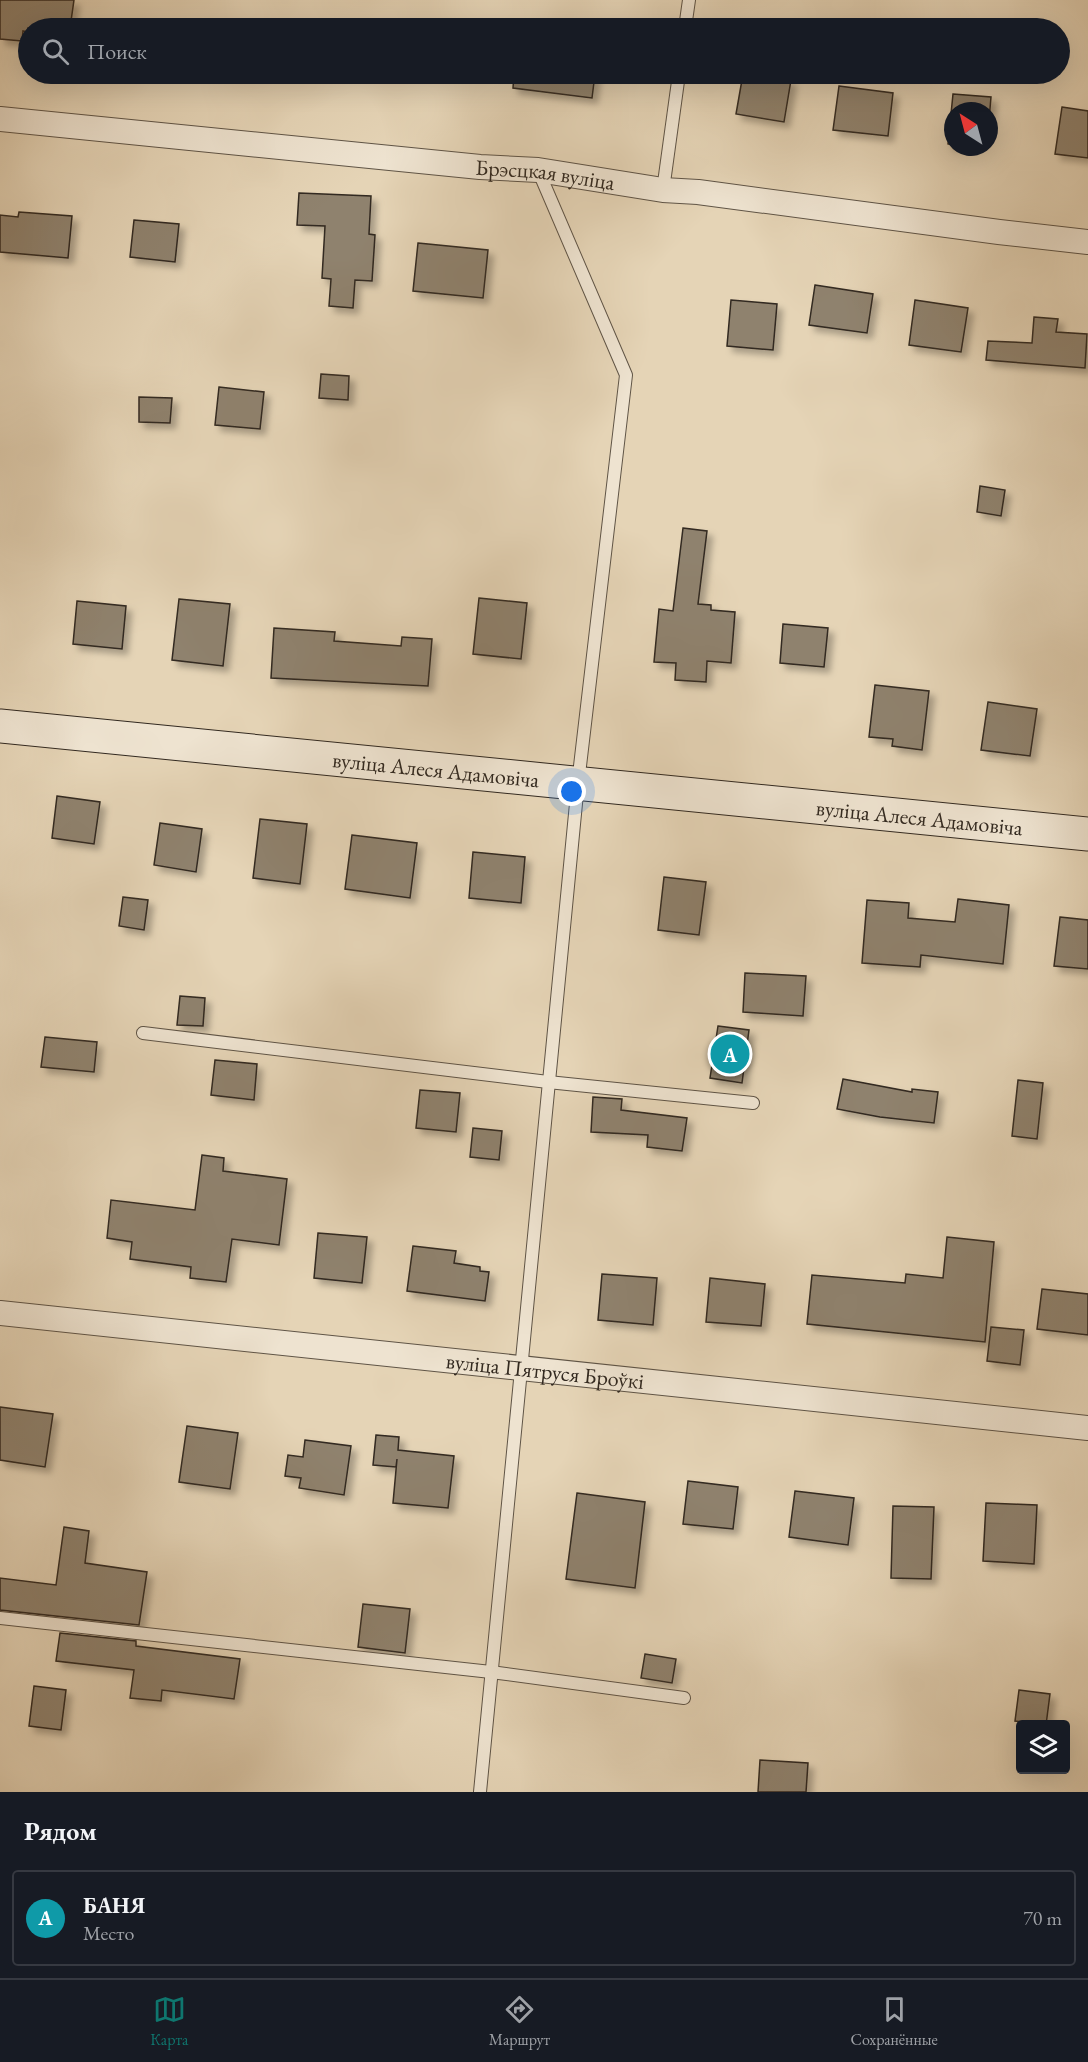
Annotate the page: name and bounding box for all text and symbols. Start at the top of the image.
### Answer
search box [18,18,1070,84]
icon: search [39,35,72,68]
text: Поиск [87,37,147,66]
north arrow [944,102,998,156]
street label: Брэсцкая вуліца [475,153,617,197]
street label: вуліца Алеся Адамовіча [331,745,541,794]
your location [557,777,586,806]
street label: вуліца Алеся Адамовіча [815,793,1024,842]
pin: A [710,1032,750,1076]
street label: вуліца Пятруся Броўкі [445,1346,645,1396]
map controls [1016,1720,1070,1774]
button: layers [1016,1720,1070,1774]
text: Рядом [24,1814,97,1848]
text: БАНЯ [83,1891,145,1920]
text: A [38,1905,53,1931]
text: 70 m [1023,1905,1062,1931]
text: Место [83,1920,134,1946]
tab: Карта [150,1993,188,2050]
tab: Маршрут [489,1993,550,2050]
tab: Сохранённые [851,1993,938,2050]

